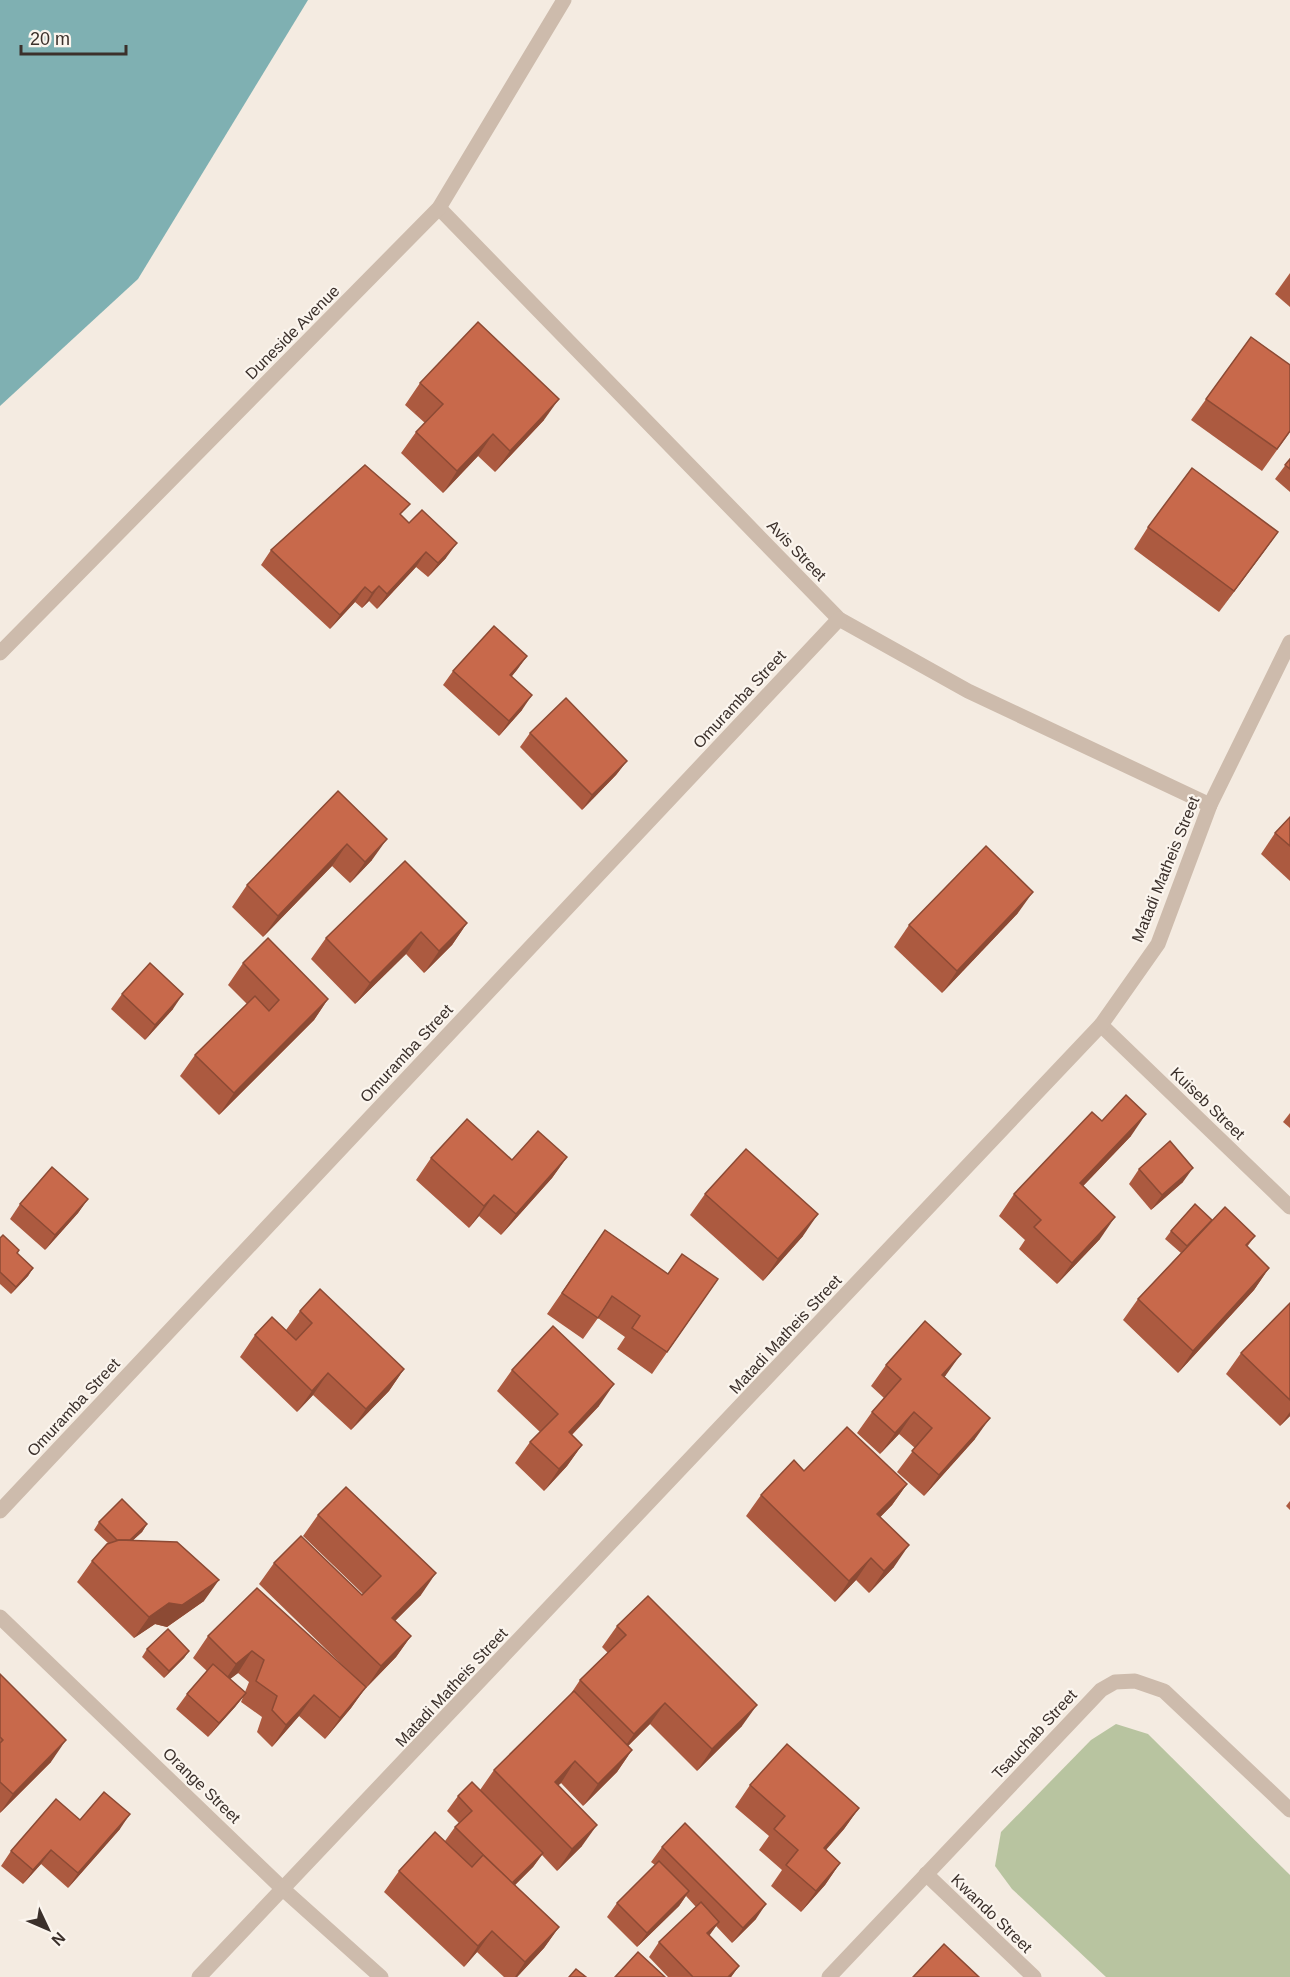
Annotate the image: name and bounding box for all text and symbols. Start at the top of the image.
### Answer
scale bar [21,18,126,56]
text: 20 m [30,29,70,49]
street label: Duneside Avenue [242,282,343,383]
street label: Avis Street [764,517,830,584]
street label: Omuramba Street [690,647,789,752]
street label: Matadi Matheis Street [1128,793,1203,945]
street label: Omuramba Street [357,1001,456,1106]
street label: Kuiseb Street [1167,1064,1249,1143]
street label: Matadi Matheis Street [726,1271,845,1397]
street label: Omuramba Street [24,1355,123,1460]
street label: Matadi Matheis Street [392,1624,511,1750]
street label: Tsauchab Street [989,1686,1080,1782]
street label: Orange Street [160,1744,244,1827]
street label: Kwando Street [948,1871,1036,1956]
north arrow [18,1899,78,1959]
text: N [48,1929,69,1949]

